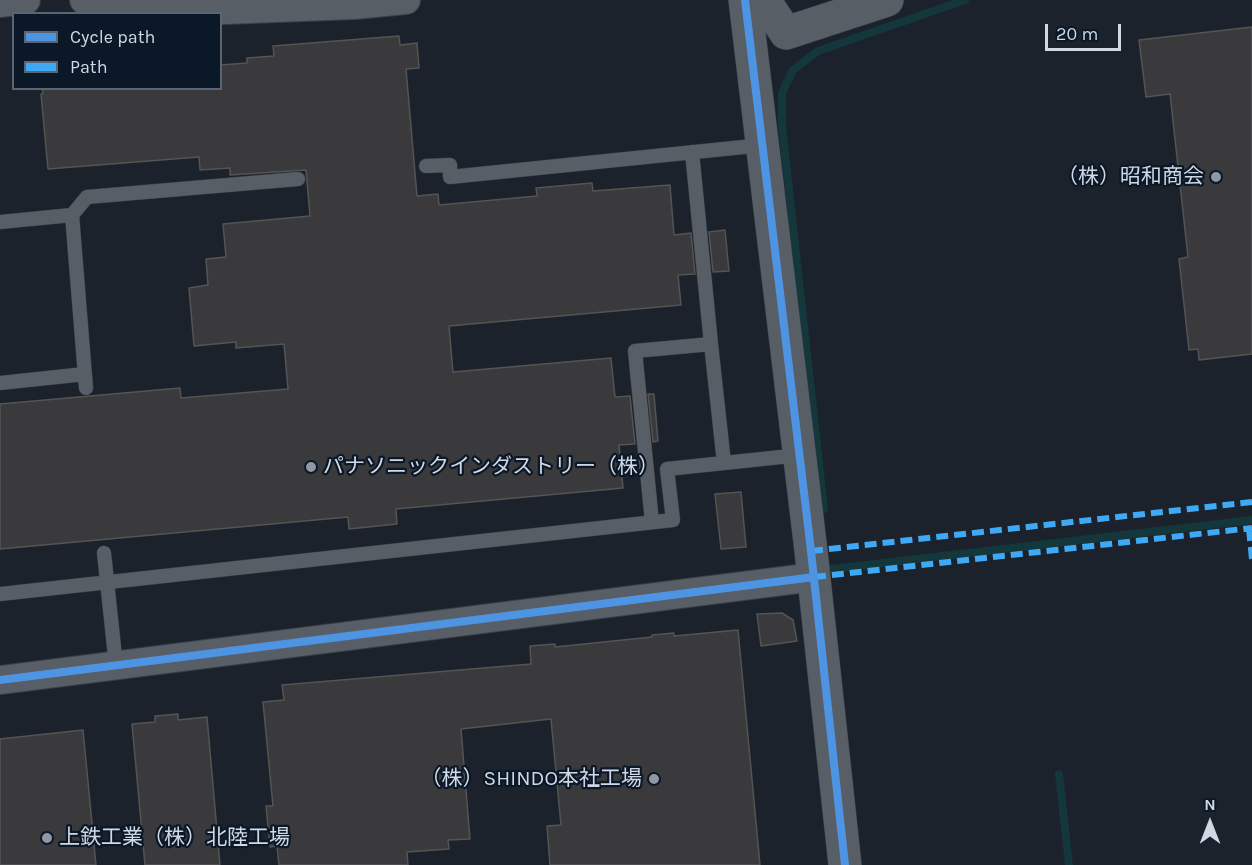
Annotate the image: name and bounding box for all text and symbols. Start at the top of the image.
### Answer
legend [12,12,222,90]
scale bar [1048,12,1124,50]
text: 20 m [1056,23,1098,45]
text: Cycle path [70,26,155,48]
text: Path [70,56,108,78]
place label: （株）昭和商会 [1057,164,1204,190]
marker: （株）昭和商会 [1209,170,1223,184]
place label: パナソニックインダストリー（株） [323,454,659,480]
marker: パナソニックインダストリー（株） [304,460,318,474]
place label: （株）SHINDO本社工場 [421,766,642,792]
marker: （株）SHINDO本社工場 [647,772,661,786]
north arrow [1180,793,1240,853]
text: N [1204,795,1216,814]
place label: 上鉄工業（株）北陸工場 [59,825,290,851]
marker: 上鉄工業（株）北陸工場 [40,831,54,845]

